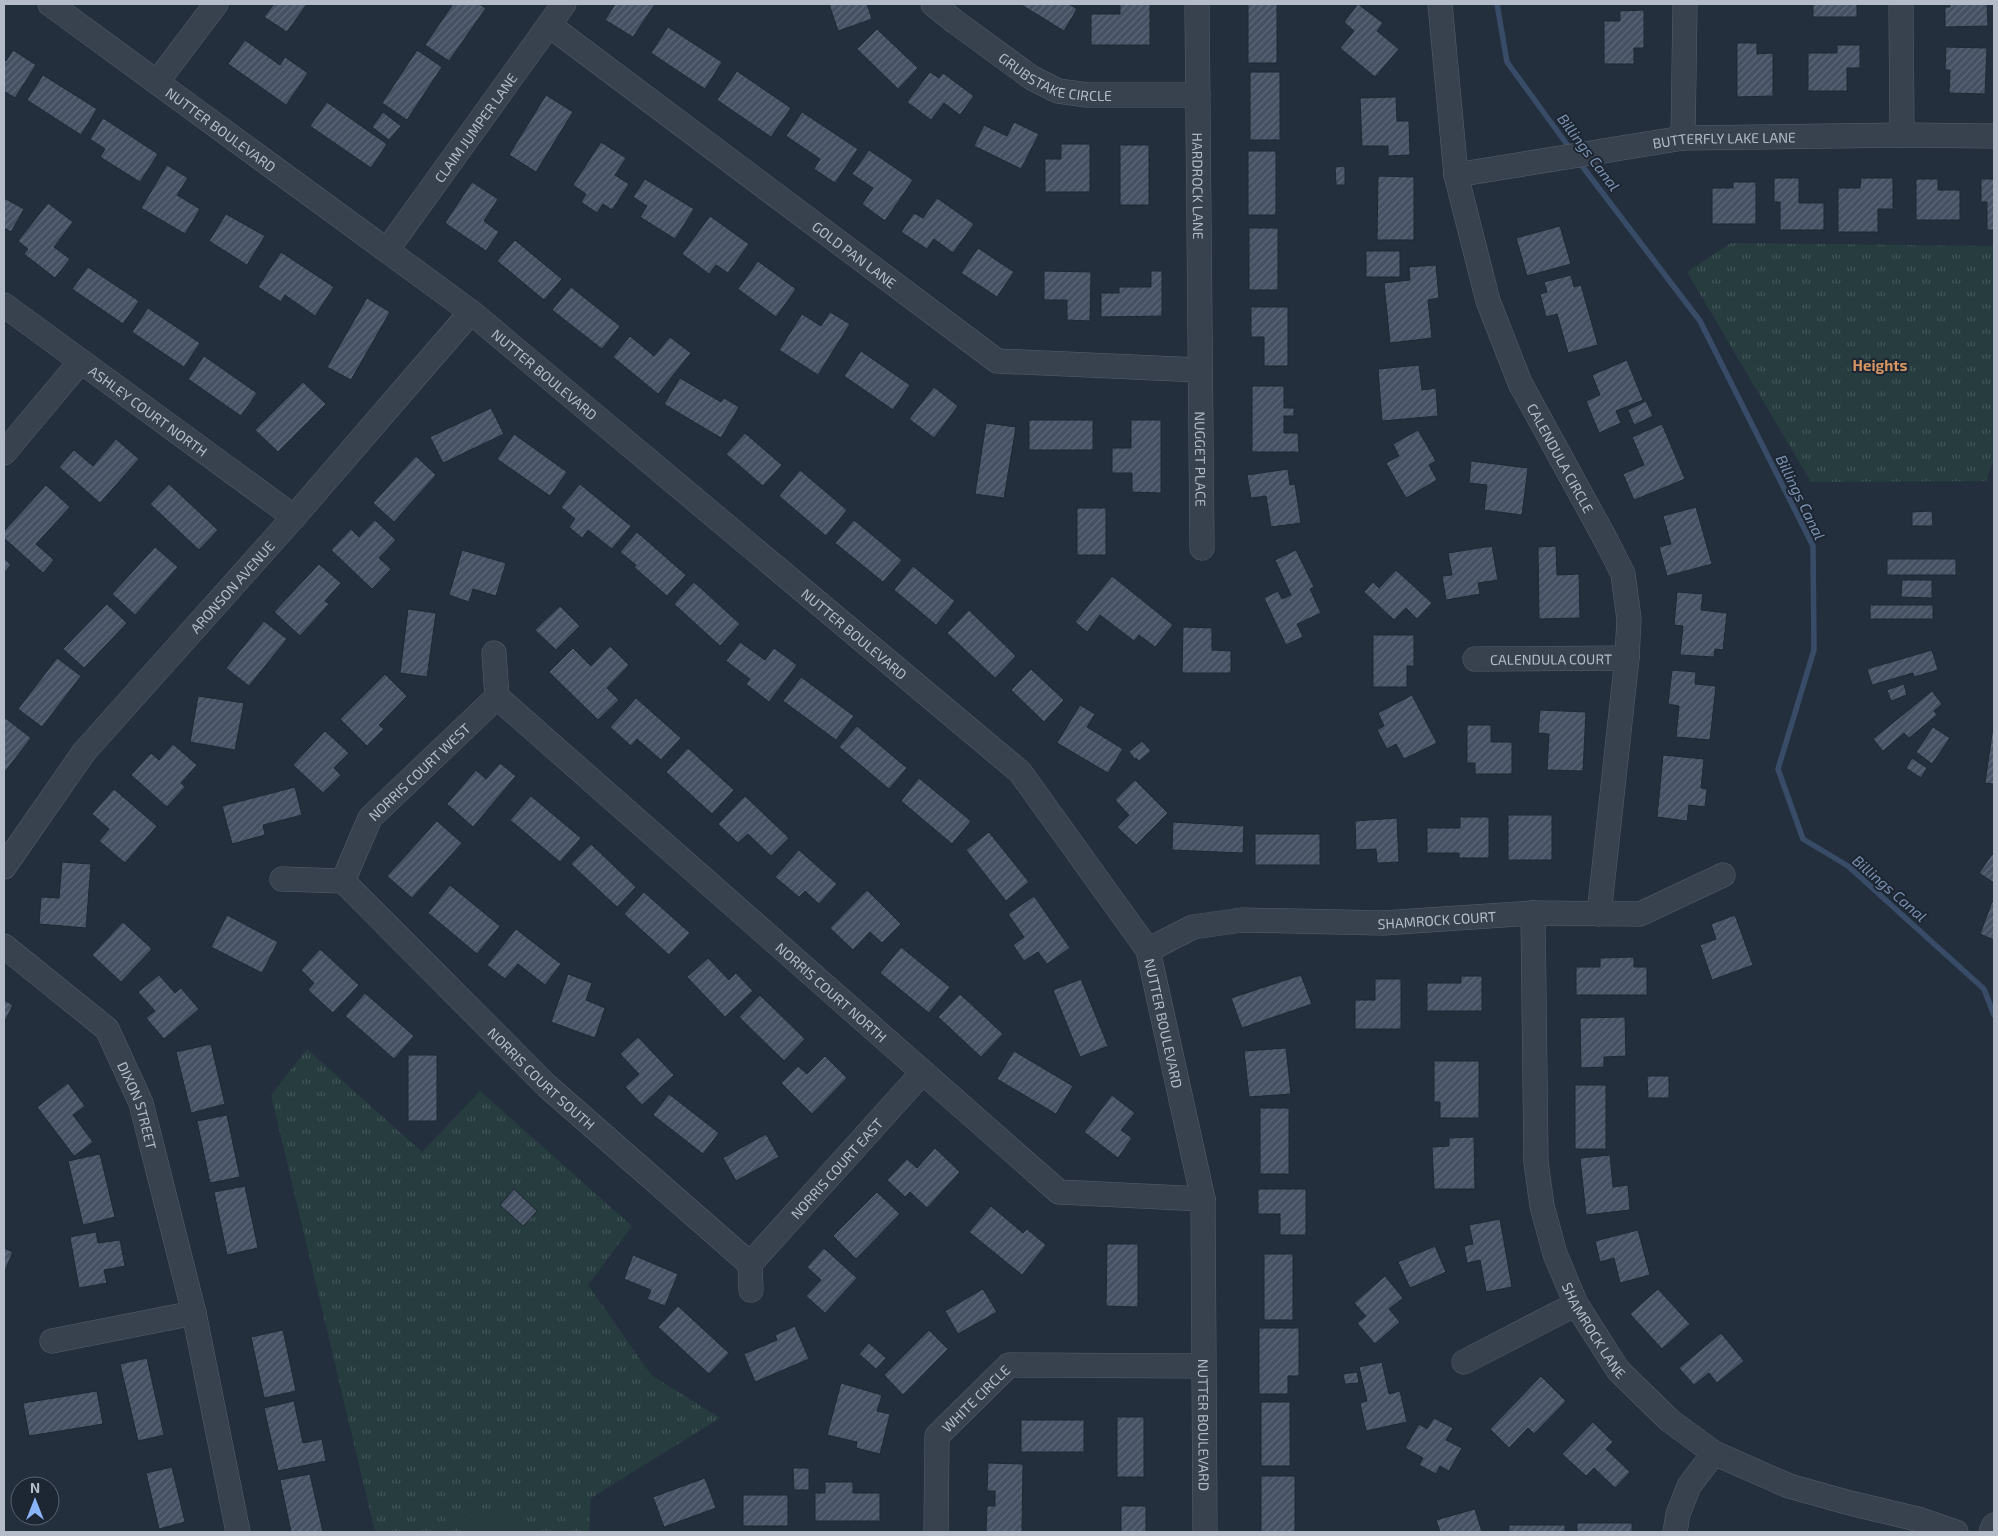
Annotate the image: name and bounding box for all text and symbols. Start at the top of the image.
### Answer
street label: GRUBSTAKE CIRCLE [996,48,1112,104]
street label: CLAIM JUMPER LANE [430,69,520,185]
street label: NUTTER BOULEVARD [163,83,279,175]
water label: Billings Canal [1554,110,1624,194]
street label: BUTTERFLY LAKE LANE [1651,128,1796,151]
street label: HARDROCK LANE [1190,132,1208,240]
street label: GOLD PAN LANE [809,217,900,291]
street label: NUTTER BOULEVARD [489,325,601,423]
district label: Heights [1853,356,1907,374]
street label: ASHLEY COURT NORTH [86,362,211,460]
street label: CALENDULA CIRCLE [1524,400,1598,516]
street label: NUGGET PLACE [1192,411,1210,507]
water label: Billings Canal [1773,452,1829,542]
street label: ARONSON AVENUE [186,537,278,636]
street label: NUTTER BOULEVARD [798,584,911,682]
street label: CALENDULA COURT [1490,650,1612,667]
street label: NORRIS COURT WEST [364,719,473,824]
water label: Billings Canal [1849,851,1931,925]
street label: SHAMROCK COURT [1377,907,1497,932]
street label: NORRIS COURT NORTH [773,938,891,1045]
street label: NUTTER BOULEVARD [1142,957,1187,1090]
street label: NORRIS COURT SOUTH [485,1023,599,1133]
street label: DIXON STREET [115,1059,161,1151]
street label: NORRIS COURT EAST [787,1114,886,1222]
street label: SHAMROCK LANE [1559,1280,1630,1382]
street label: NUTTER BOULEVARD [1195,1359,1213,1491]
street label: WHITE CIRCLE [938,1361,1013,1435]
north arrow [10,1476,60,1526]
text: N [30,1479,40,1496]

